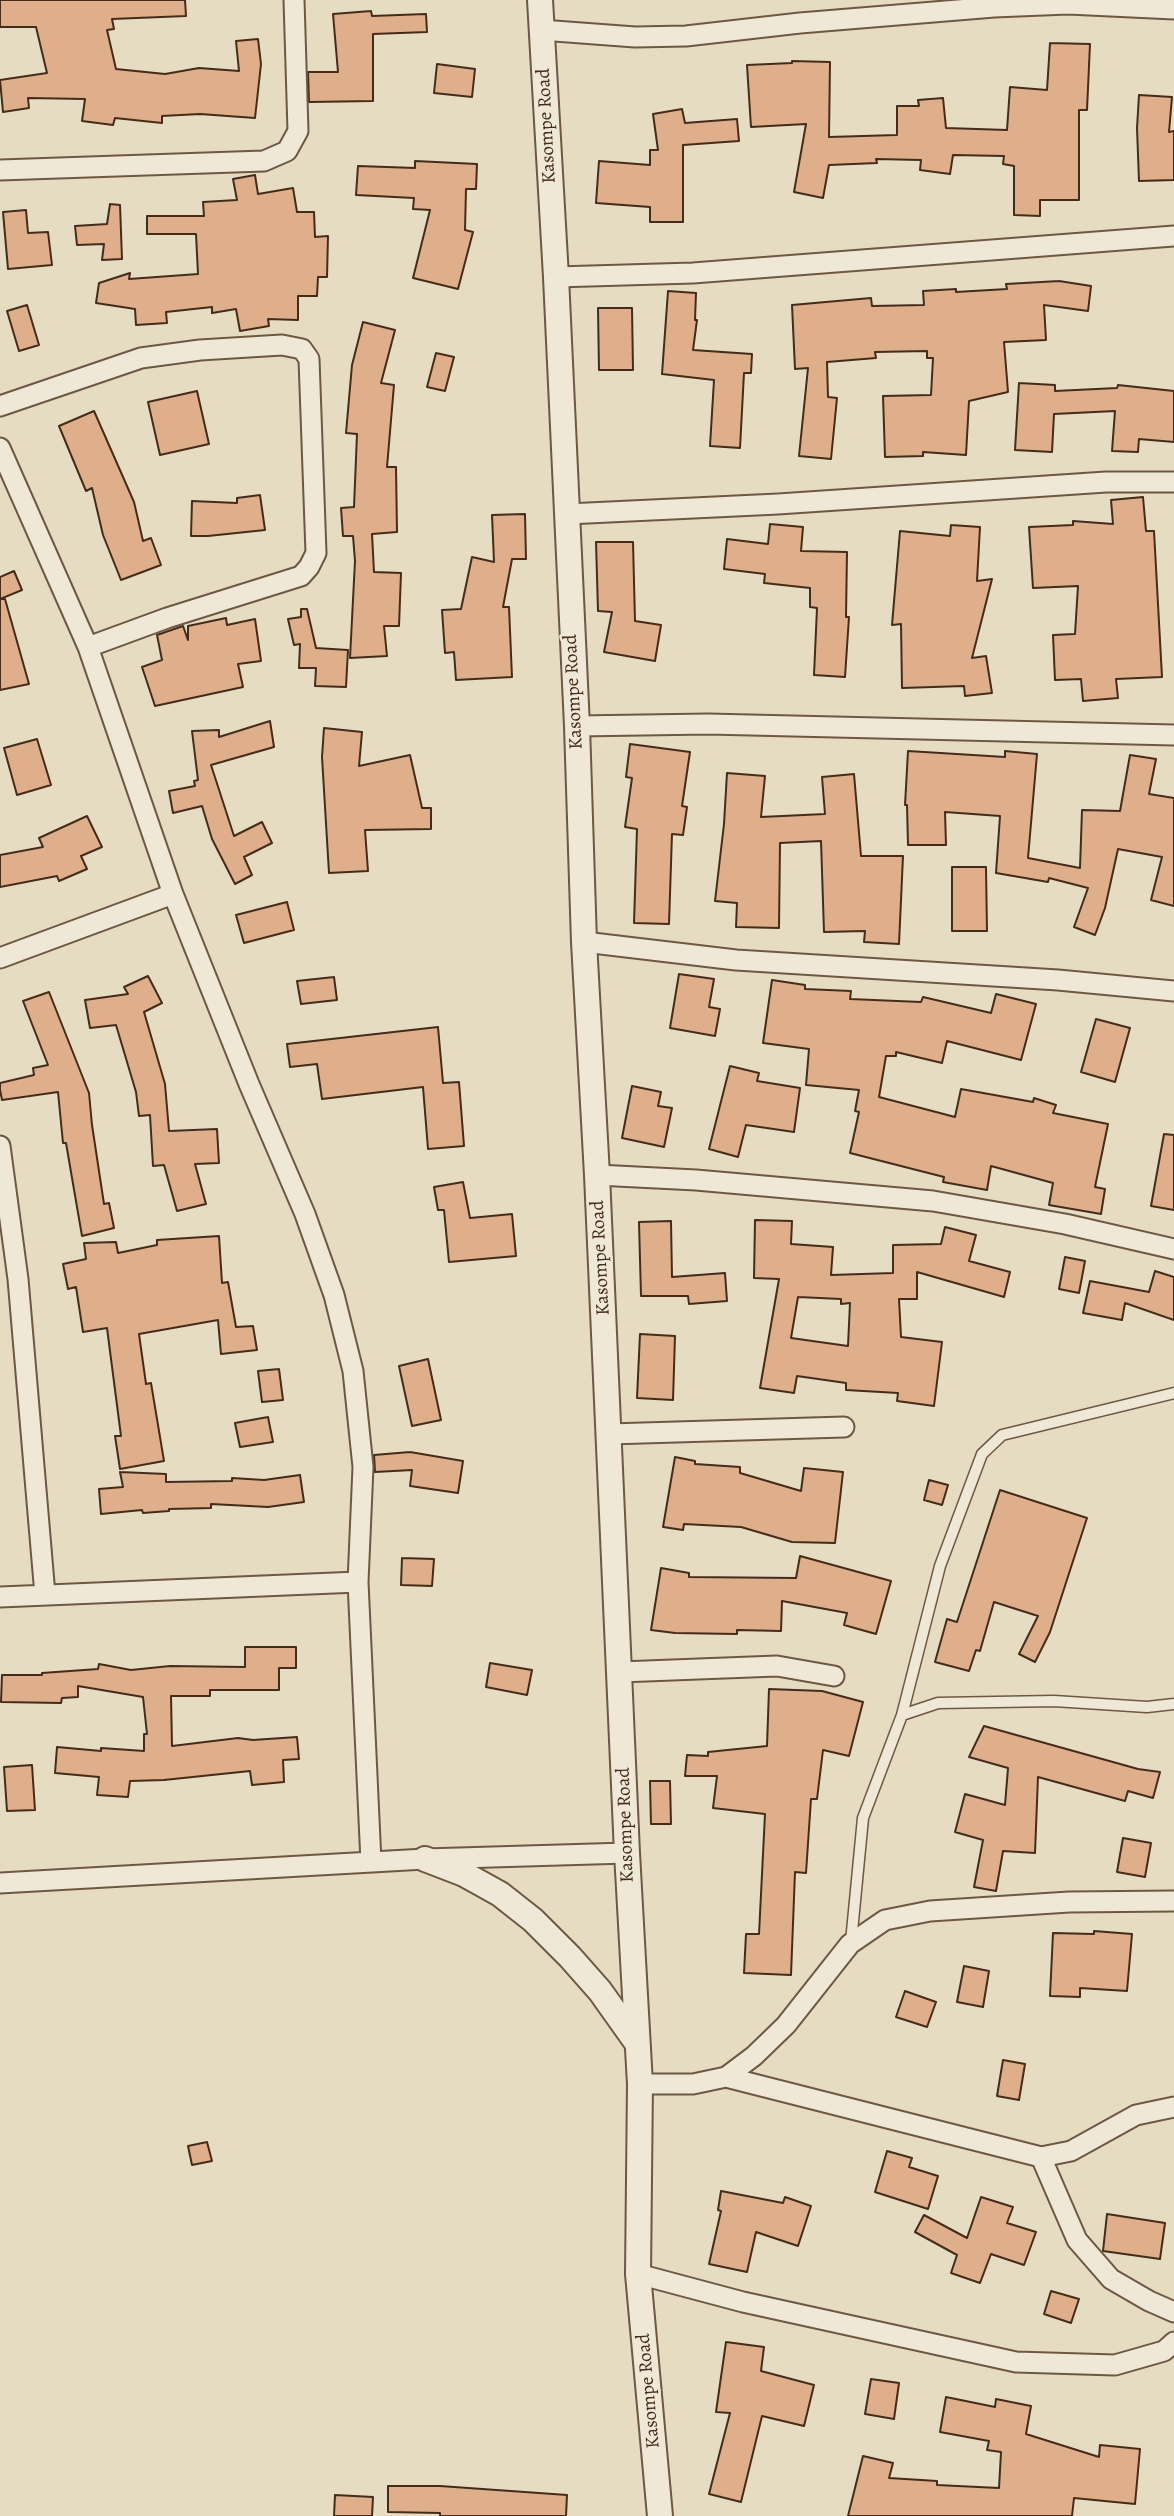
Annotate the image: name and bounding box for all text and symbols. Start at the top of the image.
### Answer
street label: Kasompe Road [533,68,561,184]
street label: Kasompe Road [560,634,588,750]
street label: Kasompe Road [587,1200,615,1316]
street label: Kasompe Road [613,1767,639,1883]
street label: Kasompe Road [633,2333,665,2449]

